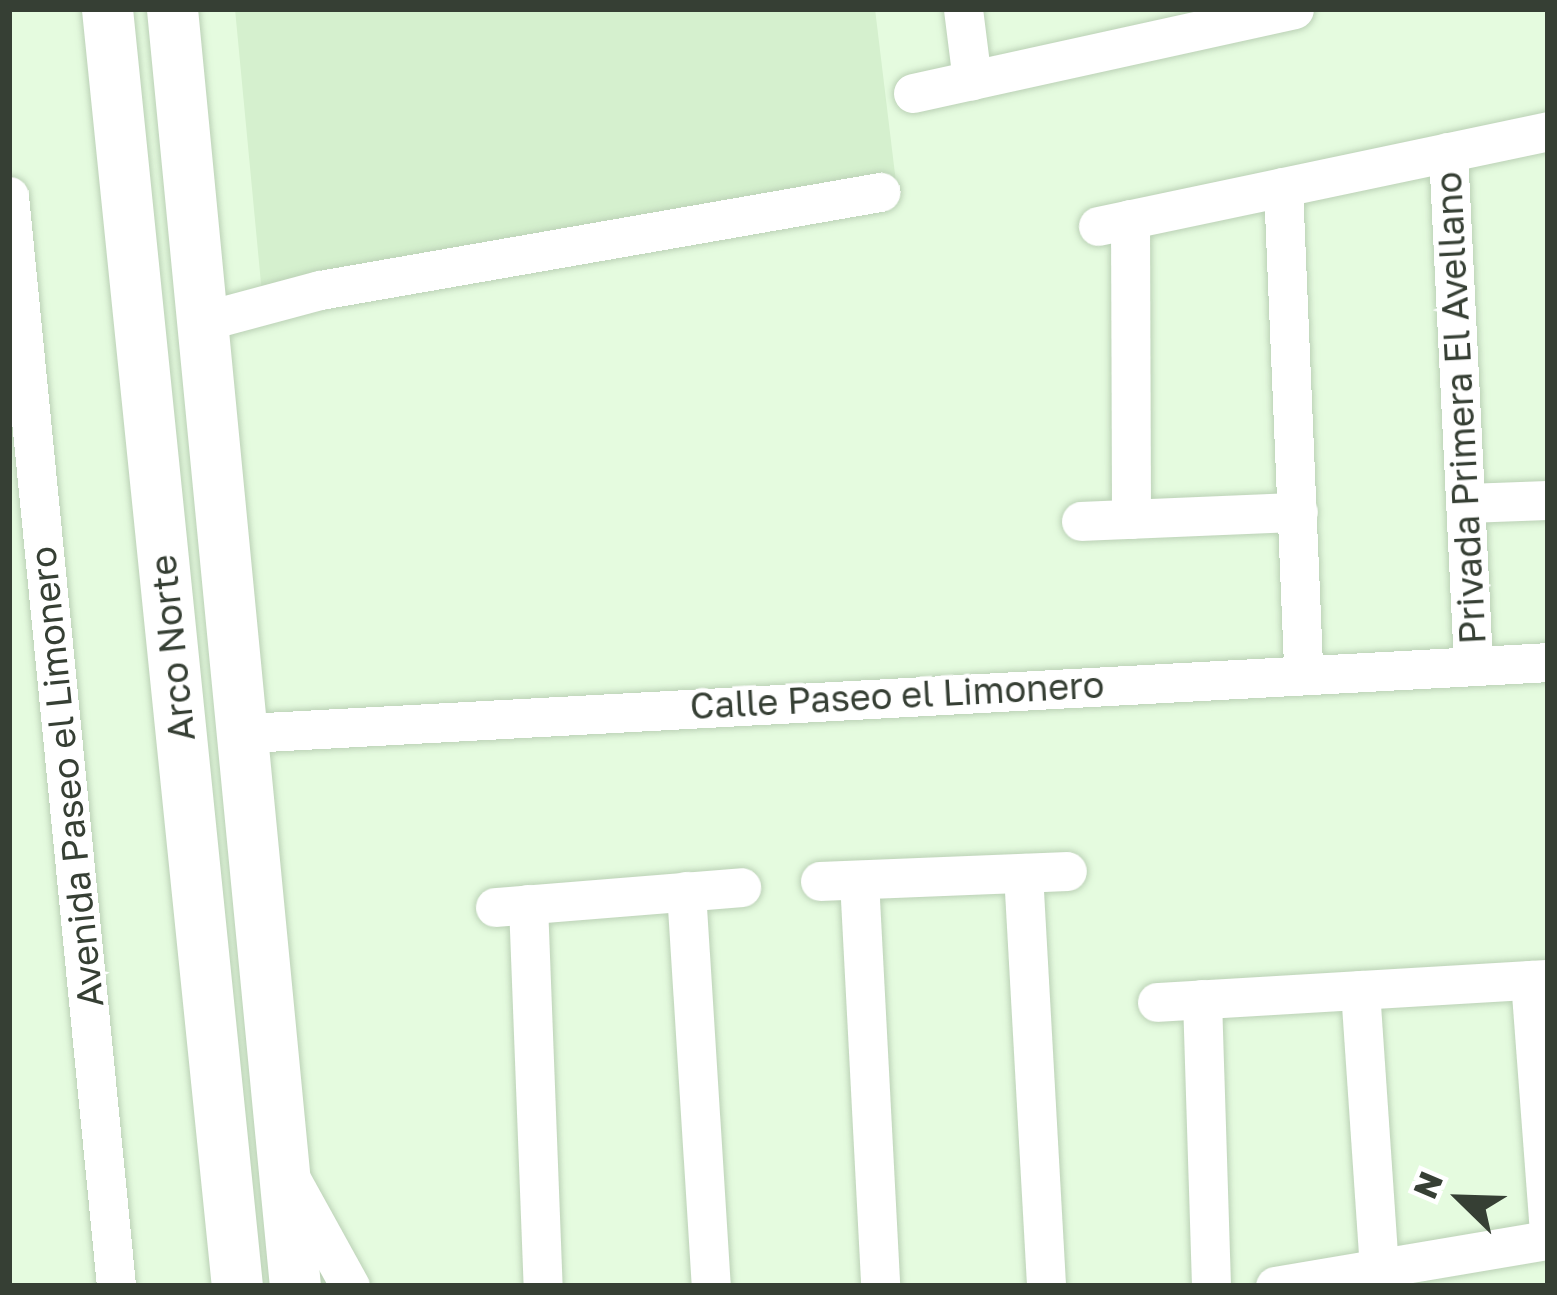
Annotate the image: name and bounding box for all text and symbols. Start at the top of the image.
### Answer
street label: Privada Primera El Avellano [1426,171,1494,645]
street label: Avenida Paseo el Limonero [20,545,112,1009]
street label: Arco Norte [141,553,203,743]
street label: Calle Paseo el Limonero [689,663,1105,727]
north arrow [1401,1139,1521,1259]
text: N [1405,1166,1450,1204]

